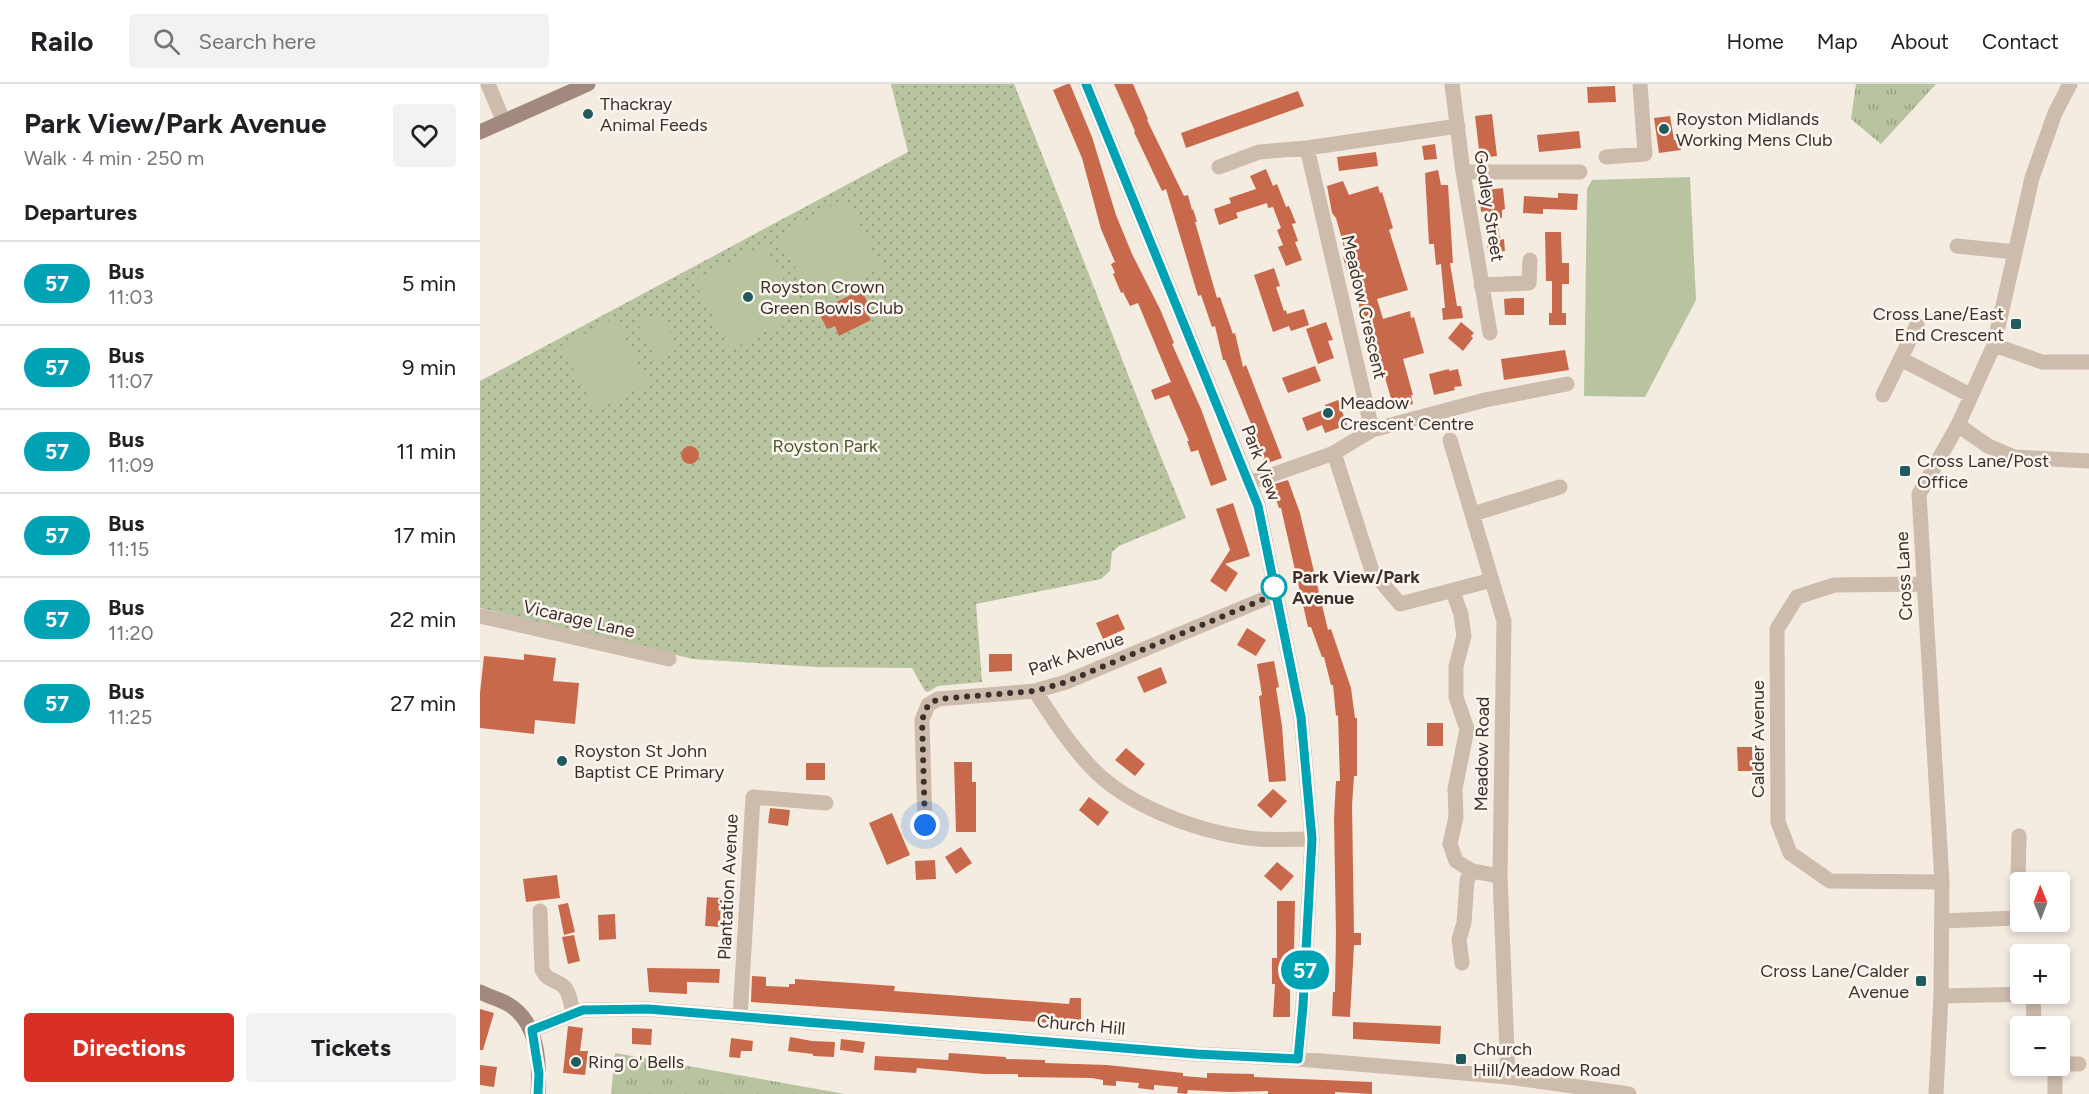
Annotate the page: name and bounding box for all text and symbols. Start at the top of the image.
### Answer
search box [129,14,549,68]
text: Railo [30,24,93,58]
icon: search [150,25,183,58]
text: Search here [198,28,316,55]
text: Home [1727,29,1784,54]
text: Map [1817,29,1858,54]
text: About [1891,29,1949,54]
text: Contact [1982,29,2059,54]
place label: Thackray Animal Feeds [600,93,708,136]
button: heart [393,104,456,167]
text: Park View/Park Avenue [24,106,326,140]
marker: Thackray Animal Feeds [581,107,595,121]
place label: Royston Midlands Working Mens Club [1676,108,1833,151]
marker: Royston Midlands Working Mens Club [1657,122,1671,136]
text: Walk · 4 min · 250 m [24,146,204,170]
street label: Godley Street [1469,149,1509,263]
text: Departures [24,199,137,226]
street label: Meadow Crescent [1337,233,1391,381]
text: Bus [108,258,144,285]
text: 5 min [402,270,456,297]
text: 57 [45,271,69,296]
place label: Royston Crown Green Bowls Club [760,276,904,319]
text: 11:03 [108,285,153,309]
marker: Royston Crown Green Bowls Club [741,290,755,304]
place label: Cross Lane/East End Crescent [1873,303,2004,346]
marker: Cross Lane/East End Crescent [2009,317,2023,331]
text: Bus [108,342,144,369]
text: 9 min [402,354,456,381]
text: 57 [45,355,69,380]
text: 11:07 [108,369,153,393]
place label: Meadow Crescent Centre [1340,392,1474,435]
marker: Meadow Crescent Centre [1321,406,1335,420]
street label: Park View [1237,422,1285,504]
text: Bus [108,426,144,453]
park label: Royston Park [772,435,878,457]
text: 11 min [396,438,456,465]
text: 57 [45,439,69,464]
place label: Cross Lane/Post Office [1917,450,2049,493]
text: 11:09 [108,453,154,477]
marker: Cross Lane/Post Office [1898,464,1912,478]
text: Bus [108,510,144,537]
text: 17 min [394,522,456,549]
text: 57 [45,523,69,548]
street label: Cross Lane [1891,531,1917,621]
text: 11:15 [108,537,149,561]
place label: Park View/Park Avenue [1292,566,1420,609]
marker: Park View/Park Avenue [1261,574,1287,600]
text: Bus [108,594,144,621]
street label: Vicarage Lane [521,595,637,643]
text: 22 min [390,606,456,633]
text: 57 [45,607,69,632]
text: 11:20 [108,621,154,645]
street label: Park Avenue [1025,627,1127,681]
text: Bus [108,678,144,705]
street label: Calder Avenue [1747,680,1769,798]
text: 27 min [390,690,456,717]
text: 57 [45,691,69,716]
street label: Meadow Road [1470,696,1494,812]
text: 11:25 [108,705,152,729]
place label: Royston St John Baptist CE Primary [574,740,725,783]
marker: Royston St John Baptist CE Primary [555,754,569,768]
your location [910,810,940,840]
street label: Plantation Avenue [713,813,743,961]
north arrow [2010,872,2070,932]
map controls [2010,872,2070,1076]
button: + [2010,944,2070,1004]
line badge: 57 [1278,950,1332,990]
text: 57 [1293,958,1317,983]
place label: Cross Lane/Calder Avenue [1760,960,1909,1003]
marker: Cross Lane/Calder Avenue [1914,974,1928,988]
street label: Church Hill [1036,1010,1126,1040]
button: Directions [24,1013,234,1082]
button: Tickets [246,1013,456,1082]
button: − [2010,1016,2070,1076]
place label: Church Hill/Meadow Road [1473,1038,1621,1081]
place label: Ring o' Bells [588,1051,684,1073]
marker: Church Hill/Meadow Road [1454,1052,1468,1066]
marker: Ring o' Bells [569,1055,583,1069]

